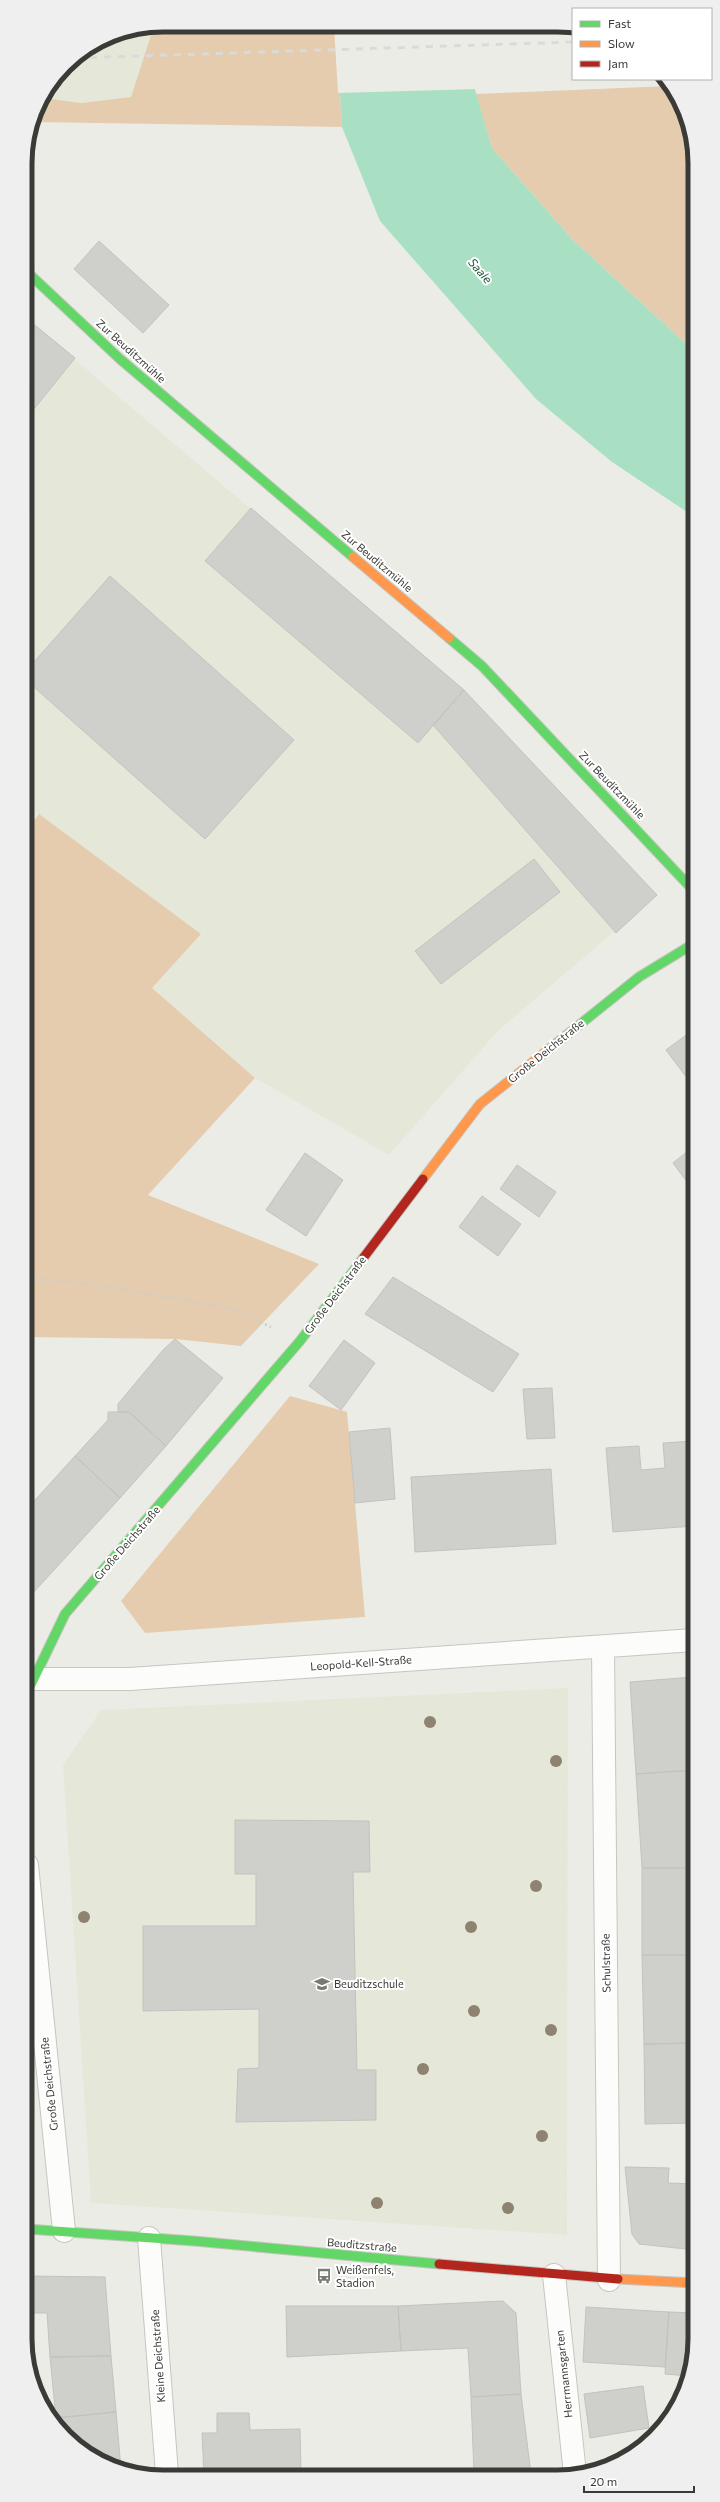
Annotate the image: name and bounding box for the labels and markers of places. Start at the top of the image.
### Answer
school or university icon: Beuditzschule [313,1975,331,1993]
place label: Beuditzschule [334,1977,404,1990]
place label: Weißenfels, Stadion [336,2263,394,2289]
bus stop icon: Weißenfels, Stadion [315,2267,333,2285]

